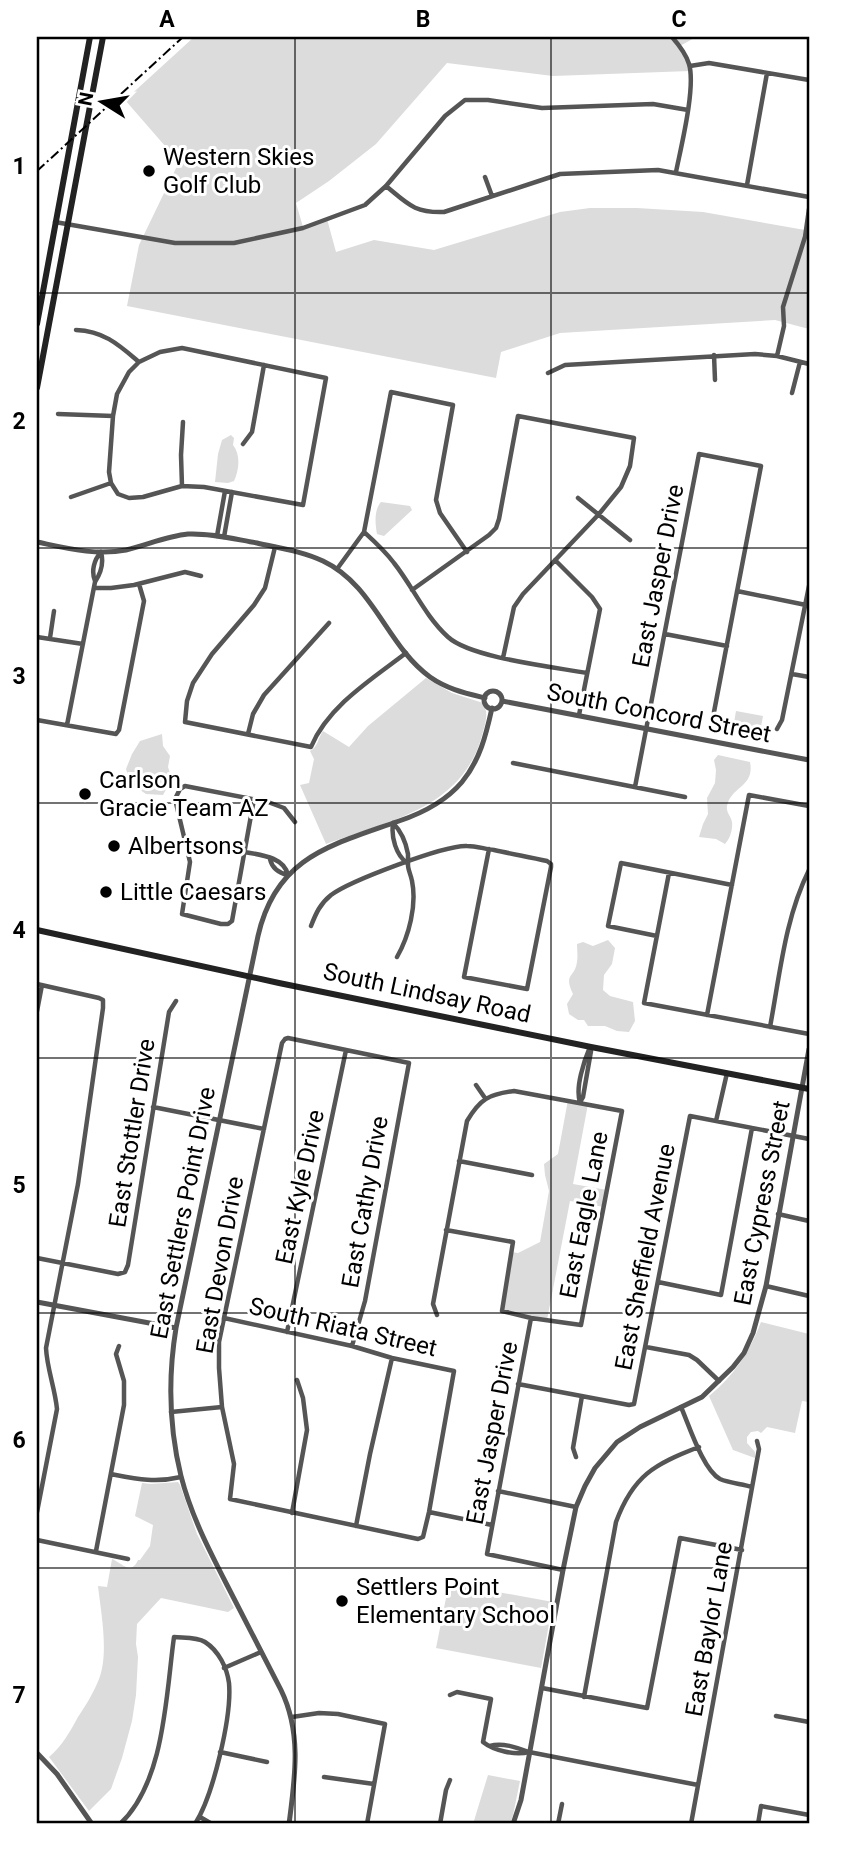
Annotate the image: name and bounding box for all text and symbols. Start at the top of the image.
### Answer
text: A [159,6,175,33]
text: B [416,6,430,33]
text: C [671,6,687,33]
north arrow [66,66,136,136]
text: N [73,90,98,108]
place label: Western Skies Golf Club [163,143,314,199]
text: 1 [12,153,26,180]
marker: Western Skies Golf Club [141,163,157,179]
text: 2 [12,408,26,435]
street label: East Jasper Drive [627,482,689,670]
text: 3 [12,663,26,690]
street label: South Concord Street [545,678,774,748]
place label: Carlson Gracie Team AZ [99,766,269,822]
marker: Carlson Gracie Team AZ [77,786,93,802]
place label: Albertsons [128,832,244,860]
marker: Albertsons [106,838,122,854]
place label: Little Caesars [120,878,266,906]
marker: Little Caesars [98,884,114,900]
text: 4 [12,917,26,944]
street label: South Lindsay Road [321,957,533,1029]
street label: East Stottler Drive [103,1037,161,1229]
street label: East Settlers Point Drive [145,1085,221,1341]
street label: East Cypress Street [728,1098,796,1308]
street label: East Kyle Drive [270,1107,330,1267]
street label: East Cathy Drive [336,1114,394,1290]
street label: East Eagle Lane [554,1129,614,1301]
street label: East Sheffield Avenue [609,1141,681,1373]
text: 5 [12,1172,26,1199]
street label: East Devon Drive [191,1174,249,1356]
street label: South Riata Street [246,1292,440,1362]
street label: East Jasper Drive [461,1339,523,1527]
text: 6 [12,1427,26,1454]
street label: East Baylor Lane [680,1539,738,1719]
place label: Settlers Point Elementary School [356,1573,555,1629]
marker: Settlers Point Elementary School [334,1593,350,1609]
text: 7 [12,1682,26,1709]

